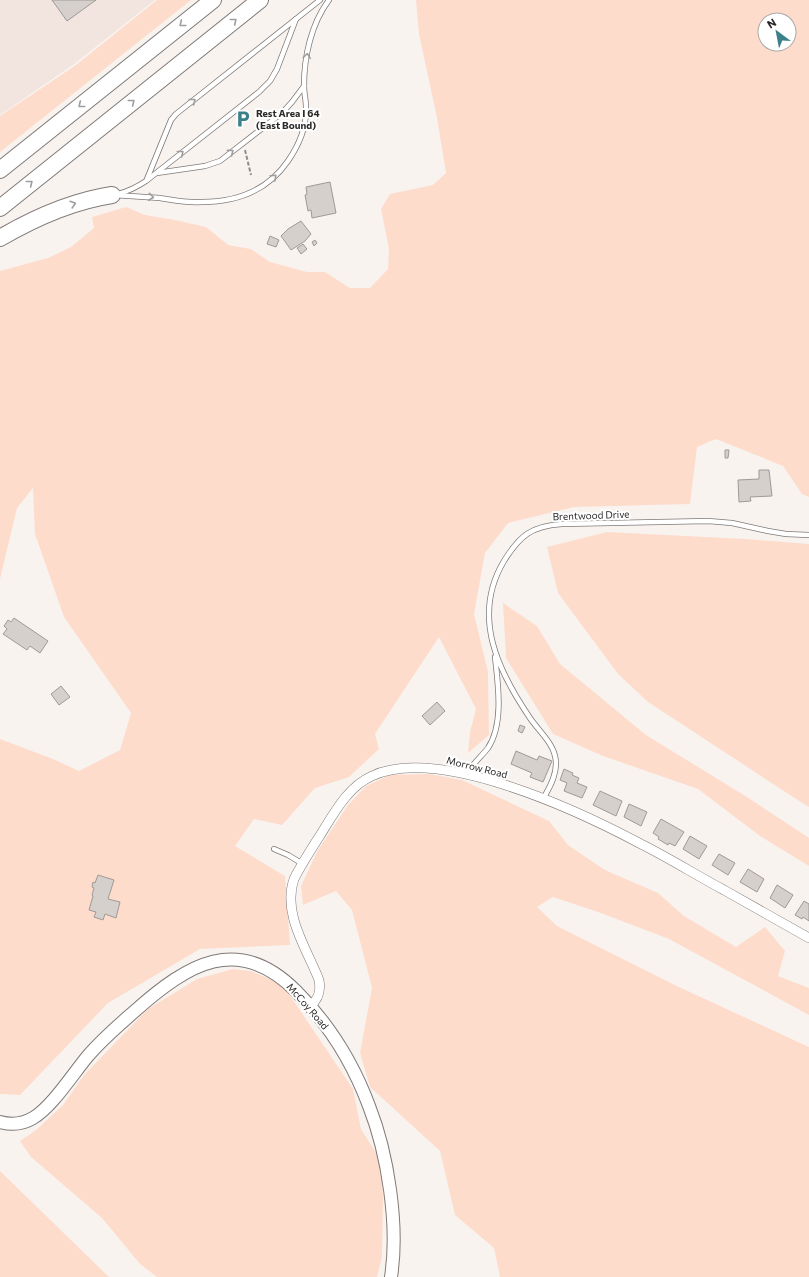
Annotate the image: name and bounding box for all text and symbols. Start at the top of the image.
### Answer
north arrow [757,12,797,52]
text: N [764,15,778,31]
one-way arrow [229,19,236,26]
one-way arrow [180,20,187,27]
one-way arrow [302,53,311,59]
one-way arrow [189,98,196,105]
one-way arrow [128,100,135,107]
one-way arrow [78,101,85,108]
place label: Rest Area I 64 (East Bound) [256,107,320,131]
parking icon: Rest Area I 64 (East Bound) [233,109,253,129]
one-way arrow [227,150,234,157]
one-way arrow [176,151,183,158]
one-way arrow [270,174,277,181]
one-way arrow [26,181,33,188]
one-way arrow [148,193,154,202]
one-way arrow [70,200,77,209]
street label: Brentwood Drive [552,508,630,522]
street label: Morrow Road [445,754,509,780]
street label: McCoy Road [285,980,332,1032]

